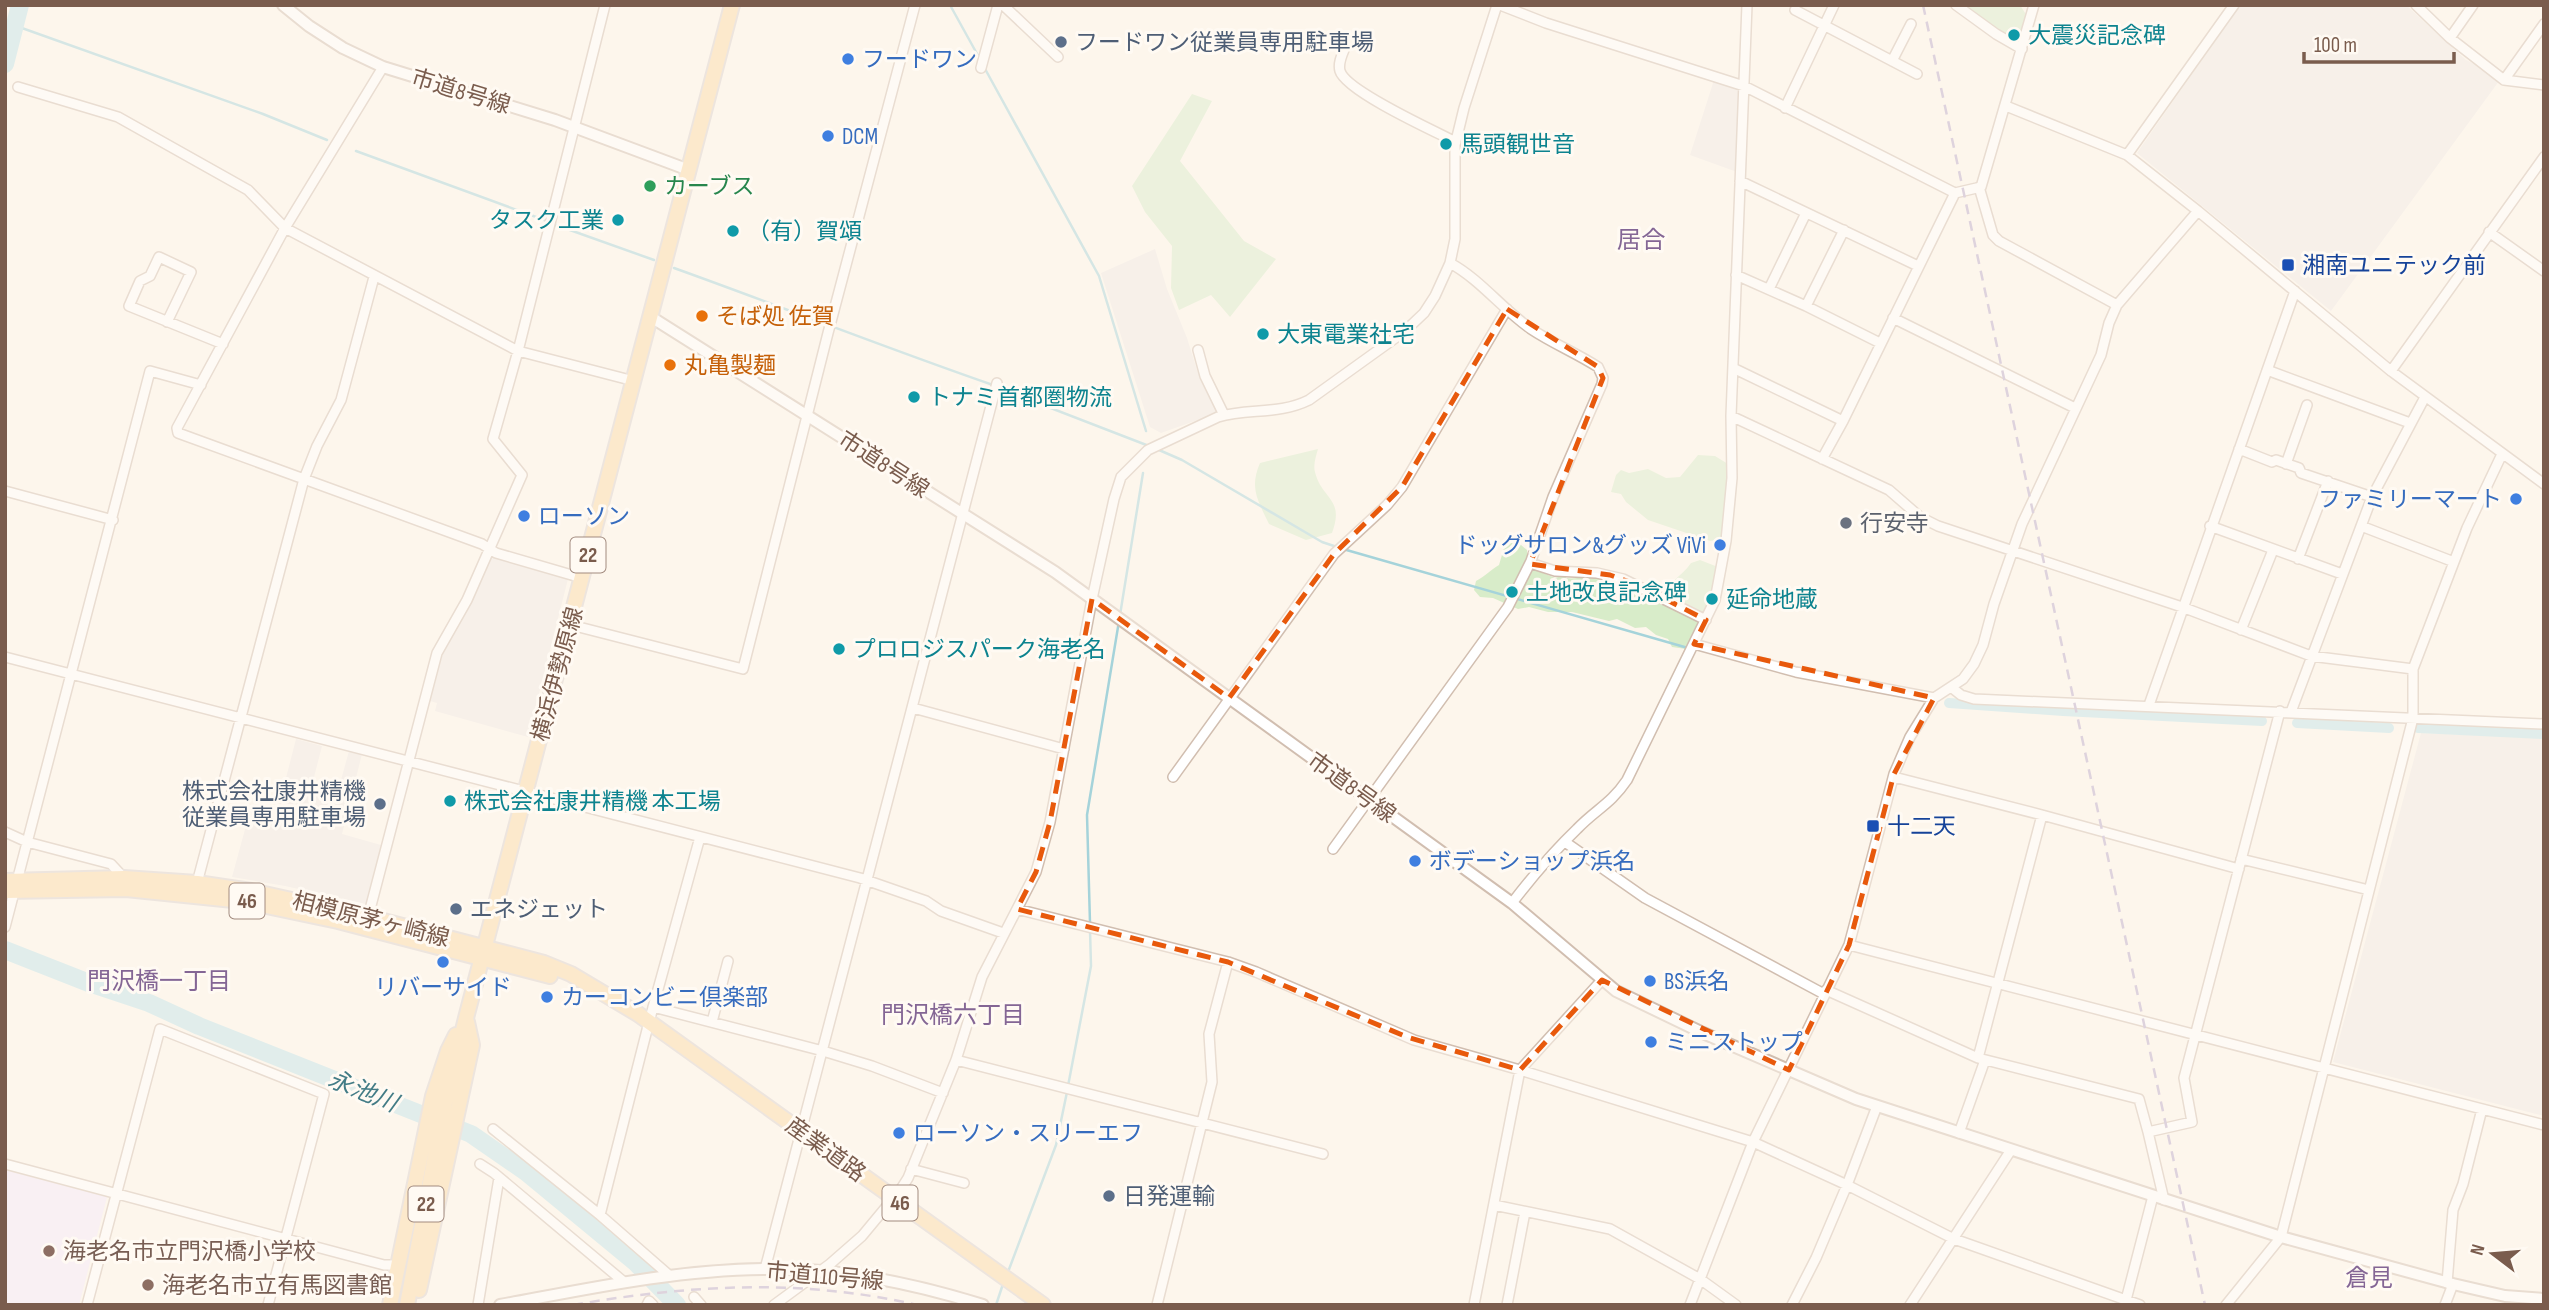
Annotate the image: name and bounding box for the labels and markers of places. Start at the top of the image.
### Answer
place label: 大震災記念碑 [2028,22,2166,50]
marker: 大震災記念碑 [2006,27,2022,43]
place label: フードワン従業員専用駐車場 [1075,29,1374,57]
marker: フードワン従業員専用駐車場 [1053,34,1069,50]
place label: フードワン [862,46,977,74]
marker: フードワン [840,51,856,67]
place label: DCM [842,123,878,151]
marker: DCM [820,128,836,144]
place label: 馬頭観世音 [1460,131,1575,159]
marker: 馬頭観世音 [1438,136,1454,152]
place label: カーブス [664,173,755,201]
marker: カーブス [642,178,658,194]
place label: タスク工業 [489,207,604,235]
marker: タスク工業 [610,212,626,228]
place label: （有）賀頌 [747,218,862,246]
marker: （有）賀頌 [725,223,741,239]
place label: 湘南ユニテック前 [2302,252,2486,280]
marker: 湘南ユニテック前 [2280,257,2296,273]
place label: そば処 佐賀 [716,303,835,331]
marker: そば処 佐賀 [694,308,710,324]
place label: 大東電業社宅 [1277,321,1415,349]
marker: 大東電業社宅 [1255,326,1271,342]
place label: 丸亀製麺 [684,352,776,380]
marker: 丸亀製麺 [662,357,678,373]
place label: トナミ首都圏物流 [928,384,1112,412]
marker: トナミ首都圏物流 [906,389,922,405]
place label: ファミリーマート [2318,486,2502,514]
marker: ファミリーマート [2508,491,2524,507]
place label: ローソン [538,503,630,531]
marker: ローソン [516,508,532,524]
place label: 行安寺 [1860,510,1929,538]
marker: 行安寺 [1838,515,1854,531]
place label: ドッグサロン&グッズ ViVi [1454,532,1706,560]
marker: ドッグサロン&グッズ ViVi [1712,537,1728,553]
place label: 土地改良記念碑 [1526,579,1687,607]
marker: 土地改良記念碑 [1504,584,1520,600]
place label: 延命地蔵 [1726,586,1818,614]
marker: 延命地蔵 [1704,591,1720,607]
place label: プロロジスパーク海老名 [853,636,1106,664]
marker: プロロジスパーク海老名 [831,641,847,657]
place label: 株式会社康井精機 従業員専用駐車場 [182,778,366,832]
place label: 株式会社康井精機 本工場 [464,788,721,816]
marker: 株式会社康井精機 本工場 [442,793,458,809]
marker: 株式会社康井精機 従業員専用駐車場 [372,796,388,812]
place label: 十二天 [1887,813,1956,841]
marker: 十二天 [1865,818,1881,834]
place label: ボデーショップ浜名 [1429,848,1636,876]
marker: ボデーショップ浜名 [1407,853,1423,869]
place label: エネジェット [470,896,608,924]
marker: エネジェット [448,901,464,917]
marker: リバーサイド [435,954,451,970]
place label: BS浜名 [1664,968,1730,996]
marker: BS浜名 [1642,973,1658,989]
place label: リバーサイド [374,974,512,1002]
place label: カーコンビニ倶楽部 [561,984,768,1012]
marker: カーコンビニ倶楽部 [539,989,555,1005]
place label: ミニストップ [1665,1029,1803,1057]
marker: ミニストップ [1643,1034,1659,1050]
place label: ローソン・スリーエフ [913,1120,1143,1148]
marker: ローソン・スリーエフ [891,1125,907,1141]
place label: 日発運輸 [1123,1183,1215,1211]
marker: 日発運輸 [1101,1188,1117,1204]
place label: 海老名市立門沢橋小学校 [63,1238,316,1266]
marker: 海老名市立門沢橋小学校 [41,1243,57,1259]
place label: 海老名市立有馬図書館 [162,1272,392,1300]
marker: 海老名市立有馬図書館 [140,1277,156,1293]

